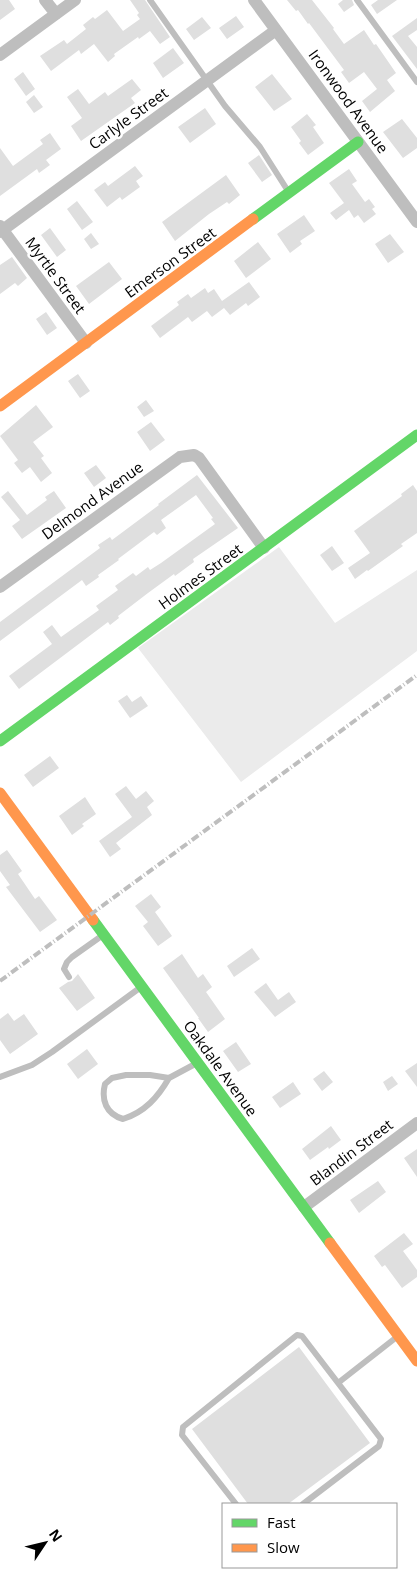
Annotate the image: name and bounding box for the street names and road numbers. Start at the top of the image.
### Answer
street label: Ironwood Avenue [305,45,393,157]
street label: Carlyle Street [84,83,172,153]
street label: Emerson Street [120,222,220,302]
street label: Myrtle Street [21,233,91,317]
street label: Delmond Avenue [37,456,147,544]
street label: Holmes Street [154,539,246,613]
street label: Oakdale Avenue [179,1016,263,1120]
street label: Blandin Street [305,1114,397,1190]

